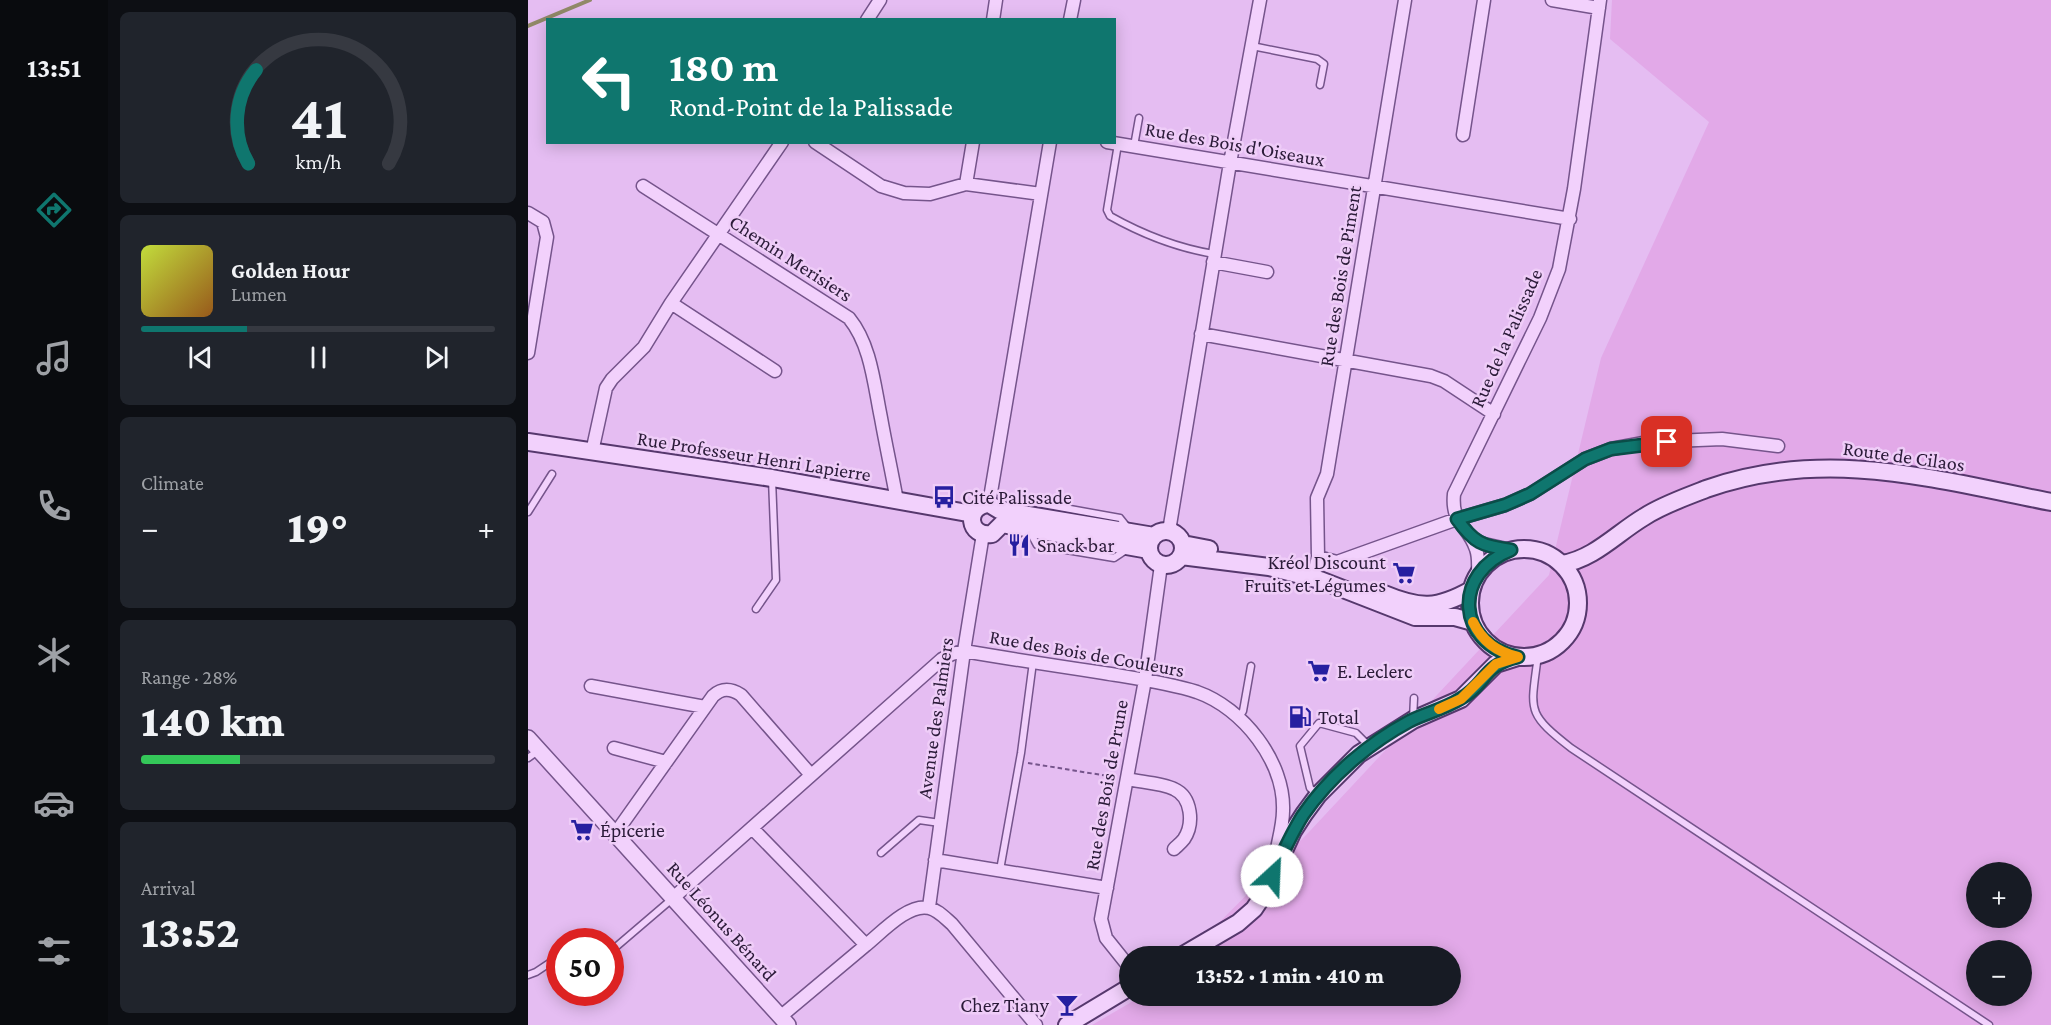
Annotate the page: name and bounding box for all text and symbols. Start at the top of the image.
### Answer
icon: left [570,42,648,120]
text: 180 m [669,43,778,90]
text: 13:51 [27,53,81,83]
text: 41 [290,82,346,151]
text: Rond-Point de la Palissade [669,92,953,122]
street label: Rue des Bois d'Oiseaux [1143,117,1327,171]
text: km/h [295,151,342,175]
street label: Rue des Bois de Piment [1315,183,1365,368]
icon: directions [33,189,75,231]
street label: Chemin Merisiers [726,210,856,306]
text: Golden Hour [231,258,350,283]
street label: Rue de la Palissade [1466,265,1546,411]
text: Lumen [231,283,287,305]
icon: music [33,337,75,379]
icon: previous [184,341,217,374]
icon: pause [302,341,335,374]
icon: next [420,341,453,374]
pin [1641,416,1692,467]
icon: arrive [1650,425,1683,458]
street label: Rue Professeur Henri Lapierre [635,427,873,486]
street label: Route de Cilaos [1842,437,1966,475]
text: Climate [141,472,204,494]
bus stop icon: Cité Palissade [931,484,957,510]
icon: phone [33,485,75,527]
place label: Cité Palissade [962,486,1072,508]
text: 19° [288,502,348,552]
text: − [141,509,158,546]
text: + [478,509,495,546]
restaurant icon: Snack bar [1006,532,1032,558]
place label: Snack bar [1037,534,1115,556]
place label: Kréol Discount Fruits et Légumes [1244,551,1386,597]
supermarket icon: Kréol Discount Fruits et Légumes [1391,560,1417,586]
street label: Rue des Bois de Couleurs [988,625,1186,681]
icon: climate [33,634,75,676]
street label: Avenue des Palmiers [913,636,957,800]
supermarket icon: E. Leclerc [1306,658,1332,684]
place label: E. Leclerc [1337,660,1413,682]
text: Range · 28% [141,666,237,688]
text: 140 km [141,696,284,746]
street label: Rue des Bois de Prune [1080,698,1132,872]
fuel station icon: Total [1287,704,1313,730]
place label: Total [1318,706,1359,728]
icon: car [33,782,75,824]
supermarket icon: Épicerie [569,817,595,843]
place label: Épicerie [600,819,665,842]
position arrow [1240,844,1304,908]
street label: Rue Léonus Bénard [663,857,782,985]
map controls [1966,862,2032,1006]
button: + [1966,862,2032,928]
text: Arrival [141,877,195,899]
text: 13:52 [141,907,240,957]
speed limit sign: 50 [546,928,624,1006]
icon: filters [33,930,75,972]
button: − [1966,940,2032,1006]
text: 13:52 · 1 min · 410 m [1196,963,1384,988]
bar icon: Chez Tiany [1054,992,1080,1018]
place label: Chez Tiany [960,994,1050,1017]

